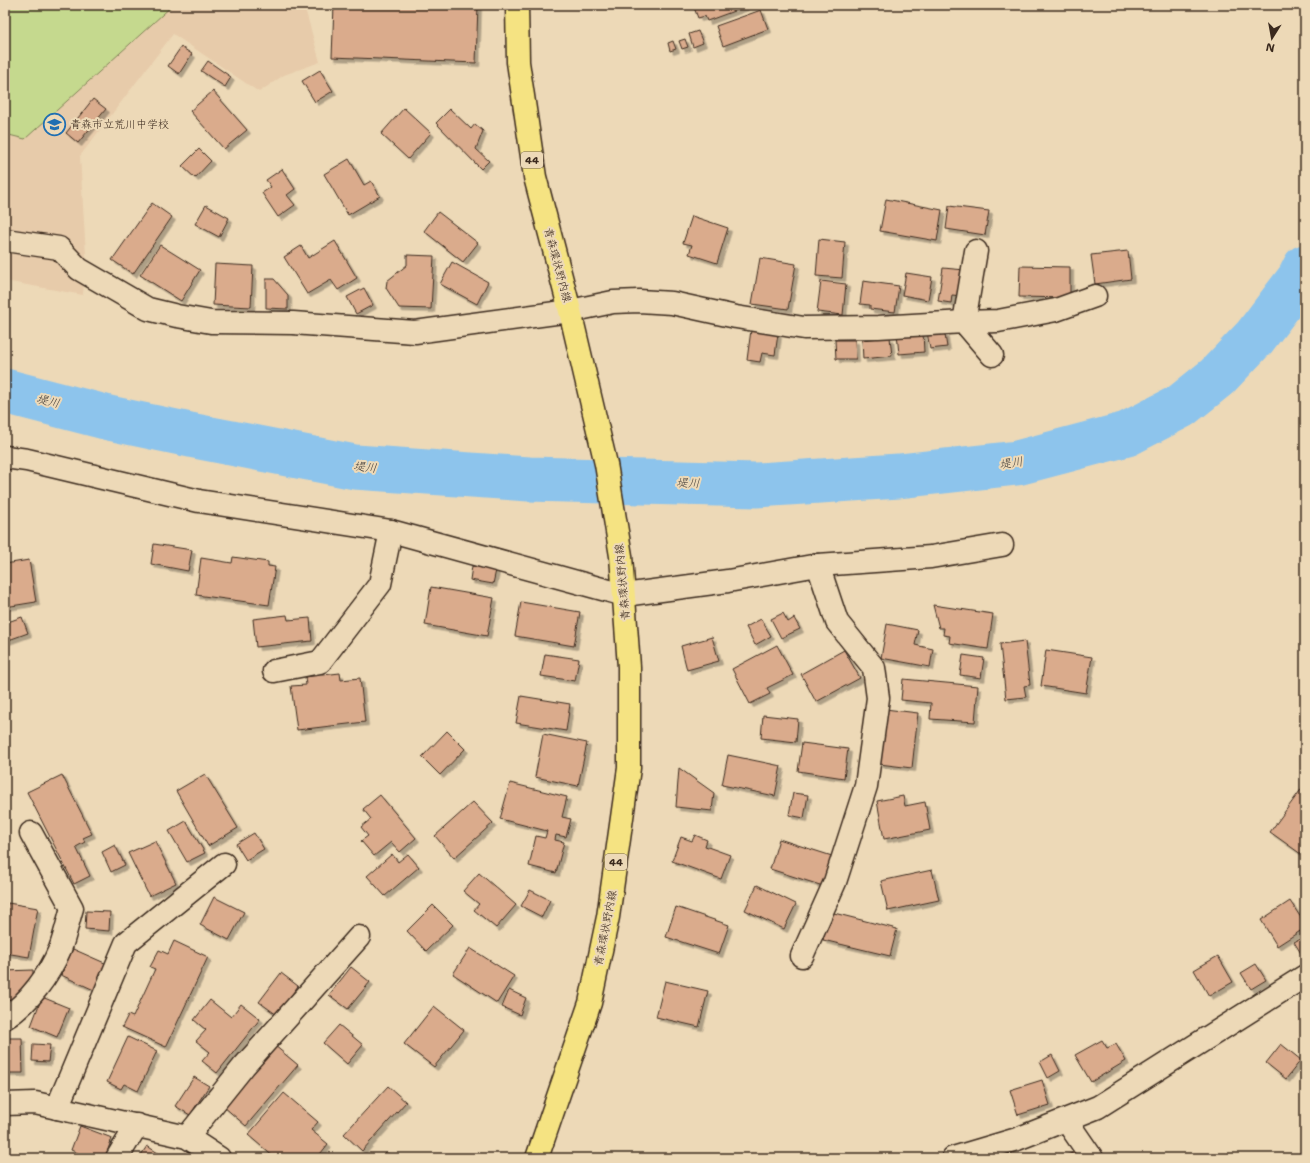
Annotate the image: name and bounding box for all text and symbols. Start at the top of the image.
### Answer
north arrow [1252,18,1292,58]
text: N [1264,39,1276,56]
school or university icon: 青森市立荒川中学校 [42,111,68,137]
place label: 青森市立荒川中学校 [70,117,169,132]
road number: 44 [521,152,543,168]
street label: 青森環状野内線 [540,226,575,304]
water label: 堤川 [35,391,61,411]
water label: 堤川 [998,453,1024,473]
water label: 堤川 [352,458,378,476]
water label: 堤川 [676,475,700,491]
street label: 青森環状野内線 [612,543,633,621]
road number: 44 [605,854,627,870]
street label: 青森環状野内線 [591,889,620,967]

